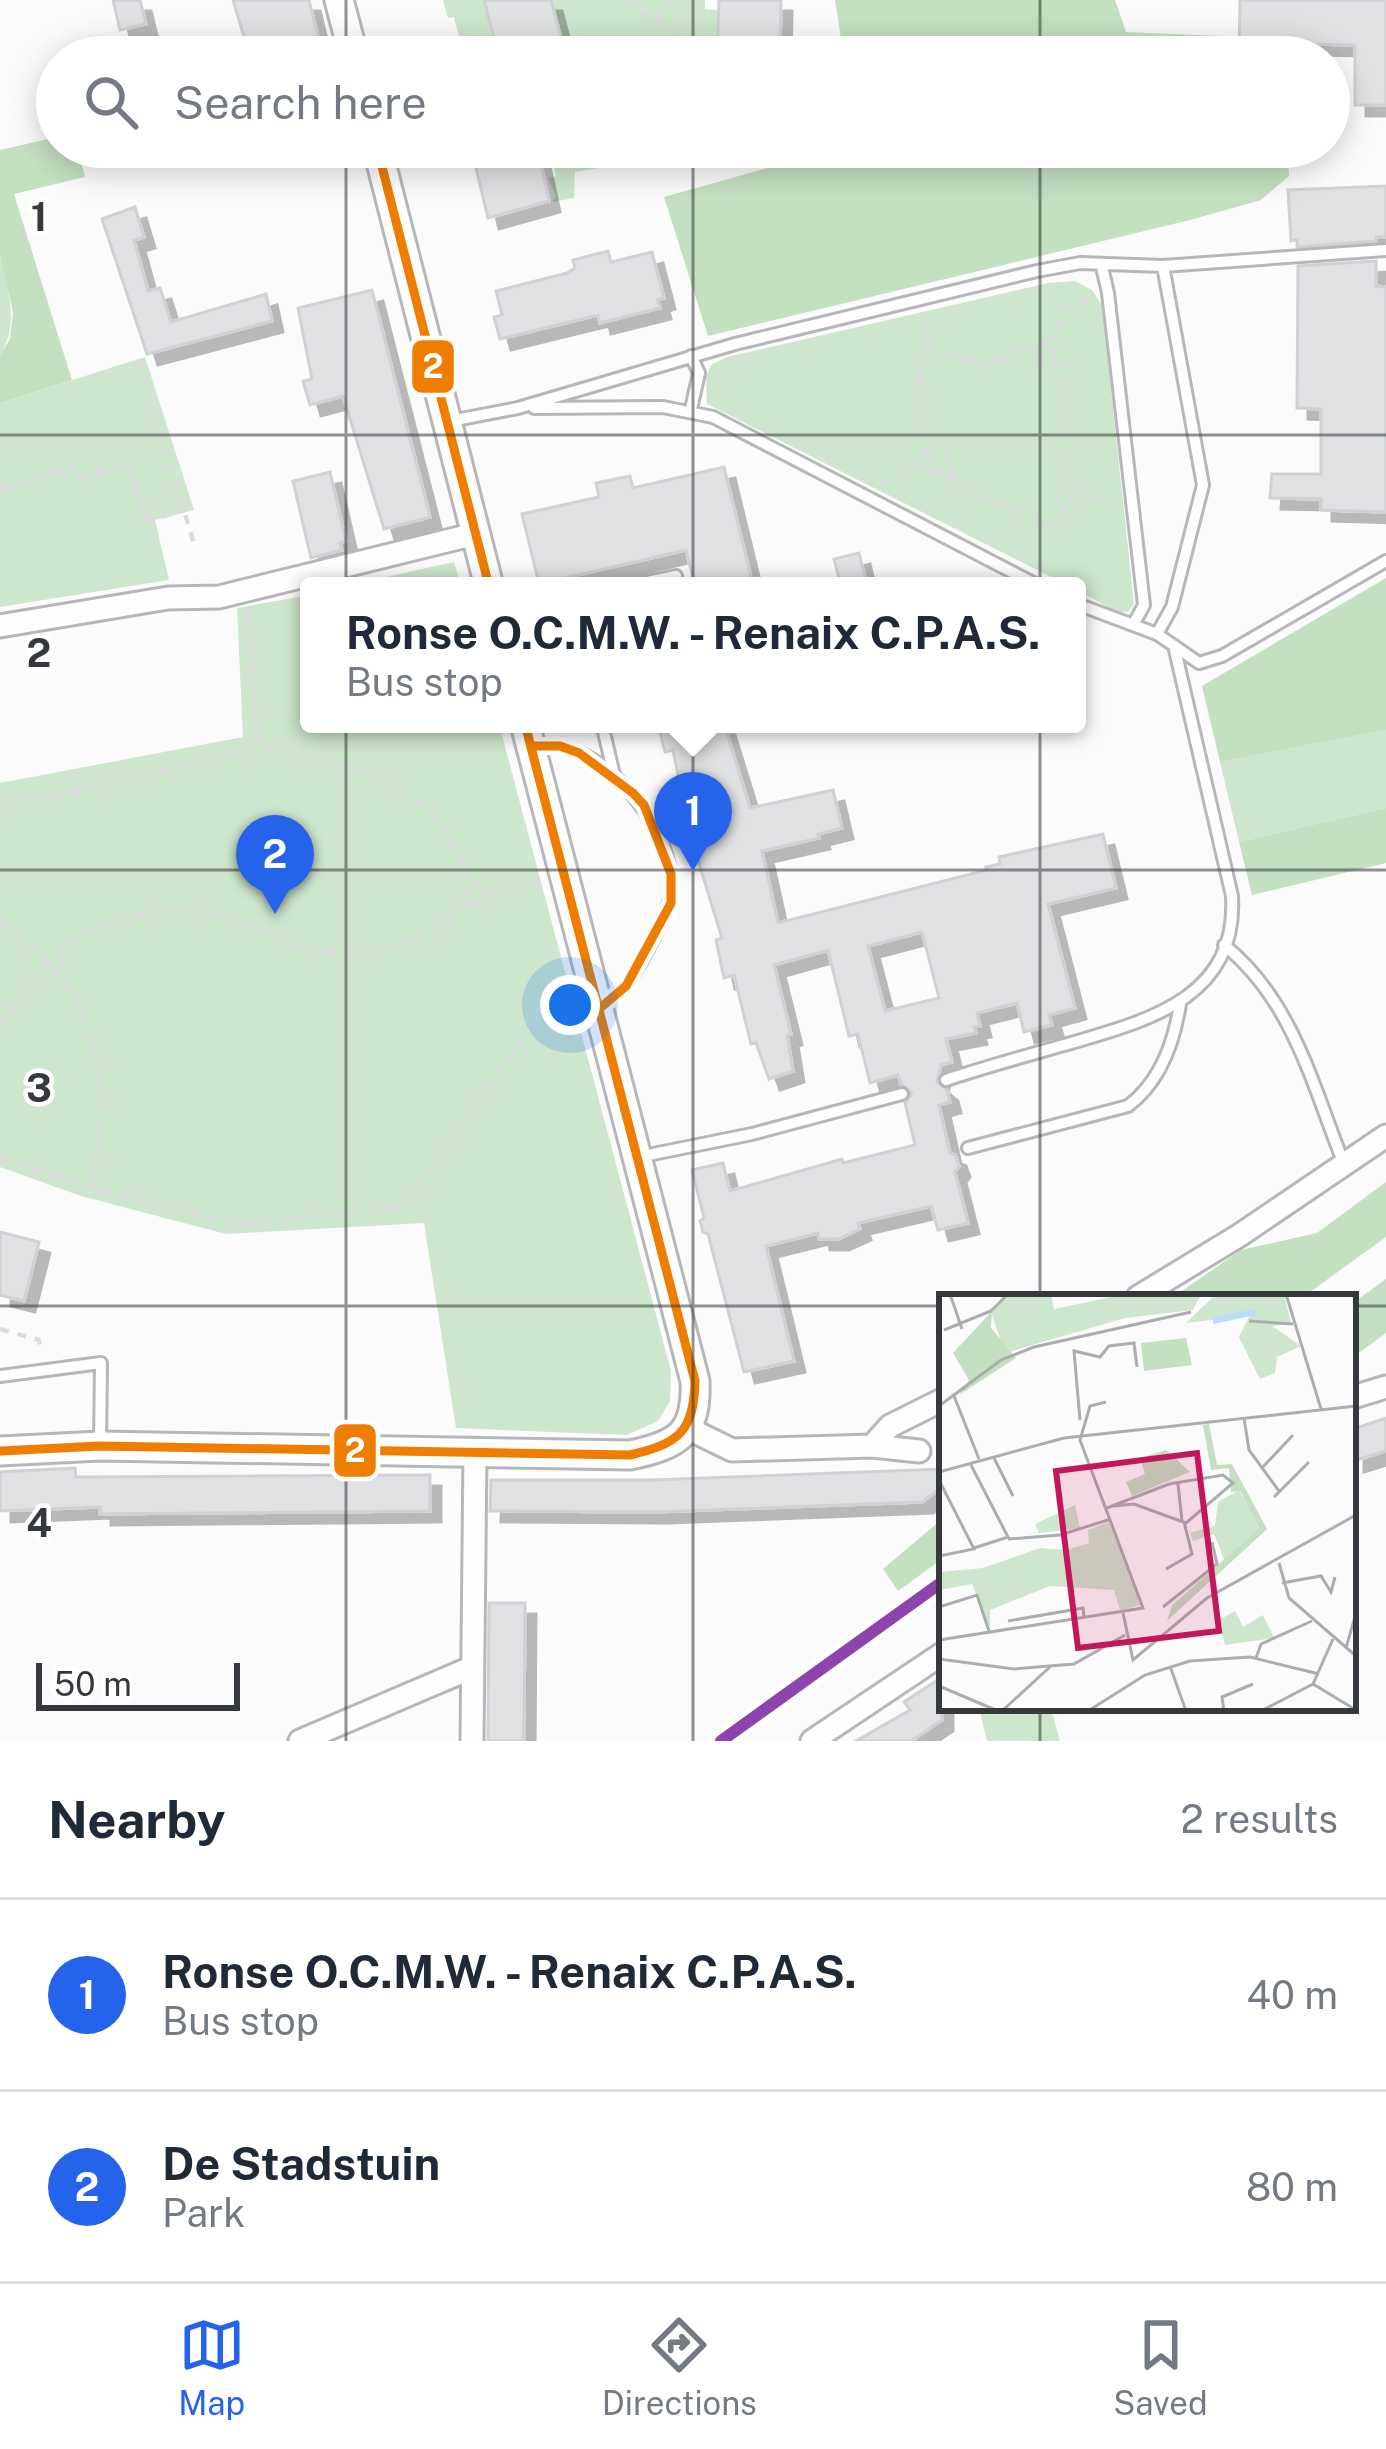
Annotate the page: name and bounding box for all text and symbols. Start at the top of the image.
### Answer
search box [36,36,1350,168]
icon: search [78,69,144,135]
text: Search here [174,76,427,129]
text: 1 [31,194,47,240]
line badge: 2 [410,338,456,395]
text: 2 [423,347,443,385]
popup [300,577,1086,733]
text: Ronse O.C.M.W. - Renaix C.P.A.S. [346,606,1040,659]
text: 2 [27,630,51,676]
text: Bus stop [346,659,503,705]
pin: 1 [654,772,732,871]
pin: 2 [236,815,314,914]
your location [540,975,600,1035]
text: 3 [26,1065,52,1111]
inset map [939,1294,1356,1711]
line badge: 2 [332,1422,378,1479]
text: 2 [345,1431,365,1469]
text: 4 [26,1500,52,1546]
scale bar [36,1657,240,1710]
text: 50 m [54,1665,132,1703]
text: Nearby [48,1790,225,1849]
text: 2 results [1181,1796,1338,1842]
text: Ronse O.C.M.W. - Renaix C.P.A.S. [162,1945,857,1998]
text: 1 [79,1972,95,2018]
text: 40 m [1246,1972,1338,2018]
text: Bus stop [162,1998,319,2044]
text: De Stadstuin [162,2137,440,2190]
text: 2 [75,2164,99,2210]
text: 80 m [1246,2164,1338,2210]
text: Park [162,2190,245,2236]
tab: Map [178,2312,245,2422]
tab: Directions [602,2312,757,2422]
tab: Saved [1113,2312,1208,2422]

